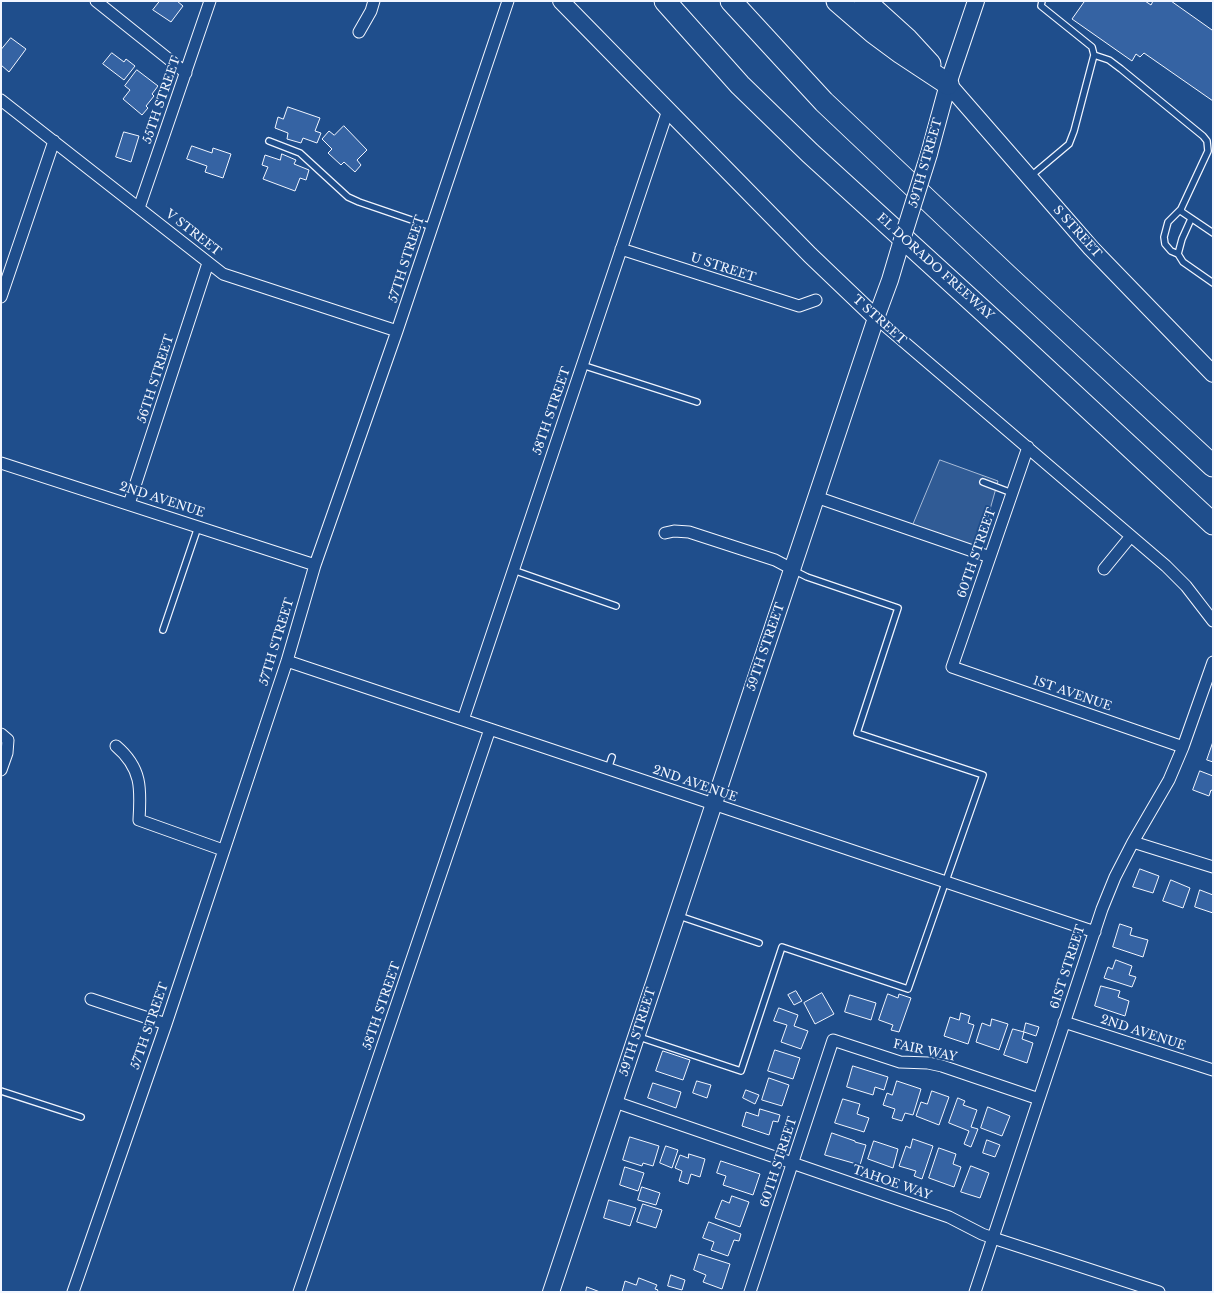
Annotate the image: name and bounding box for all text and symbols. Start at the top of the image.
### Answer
street label: 55TH STREET [140,54,184,146]
street label: 59TH STREET [906,117,946,209]
street label: S STREET [1050,203,1104,261]
street label: V STREET [162,207,224,259]
street label: EL DORADO FREEWAY [874,211,996,323]
street label: 57TH STREET [386,213,428,305]
street label: U STREET [689,251,757,285]
street label: T STREET [849,292,909,348]
street label: 56TH STREET [135,333,177,425]
street label: 58TH STREET [530,365,574,457]
street label: 2ND AVENUE [118,479,206,521]
street label: 60TH STREET [955,506,999,600]
street label: 57TH STREET [257,596,297,688]
street label: 59TH STREET [744,601,788,693]
street label: 1ST AVENUE [1031,674,1113,714]
street label: 2ND AVENUE [651,763,739,805]
street label: 61ST STREET [1048,923,1088,1011]
street label: 58TH STREET [360,960,404,1052]
street label: 57TH STREET [128,981,172,1071]
street label: 59TH STREET [617,986,659,1078]
street label: 2ND AVENUE [1099,1012,1187,1054]
street label: FAIR WAY [892,1037,958,1065]
street label: 60TH STREET [758,1115,800,1209]
street label: TAHOE WAY [851,1163,933,1203]

